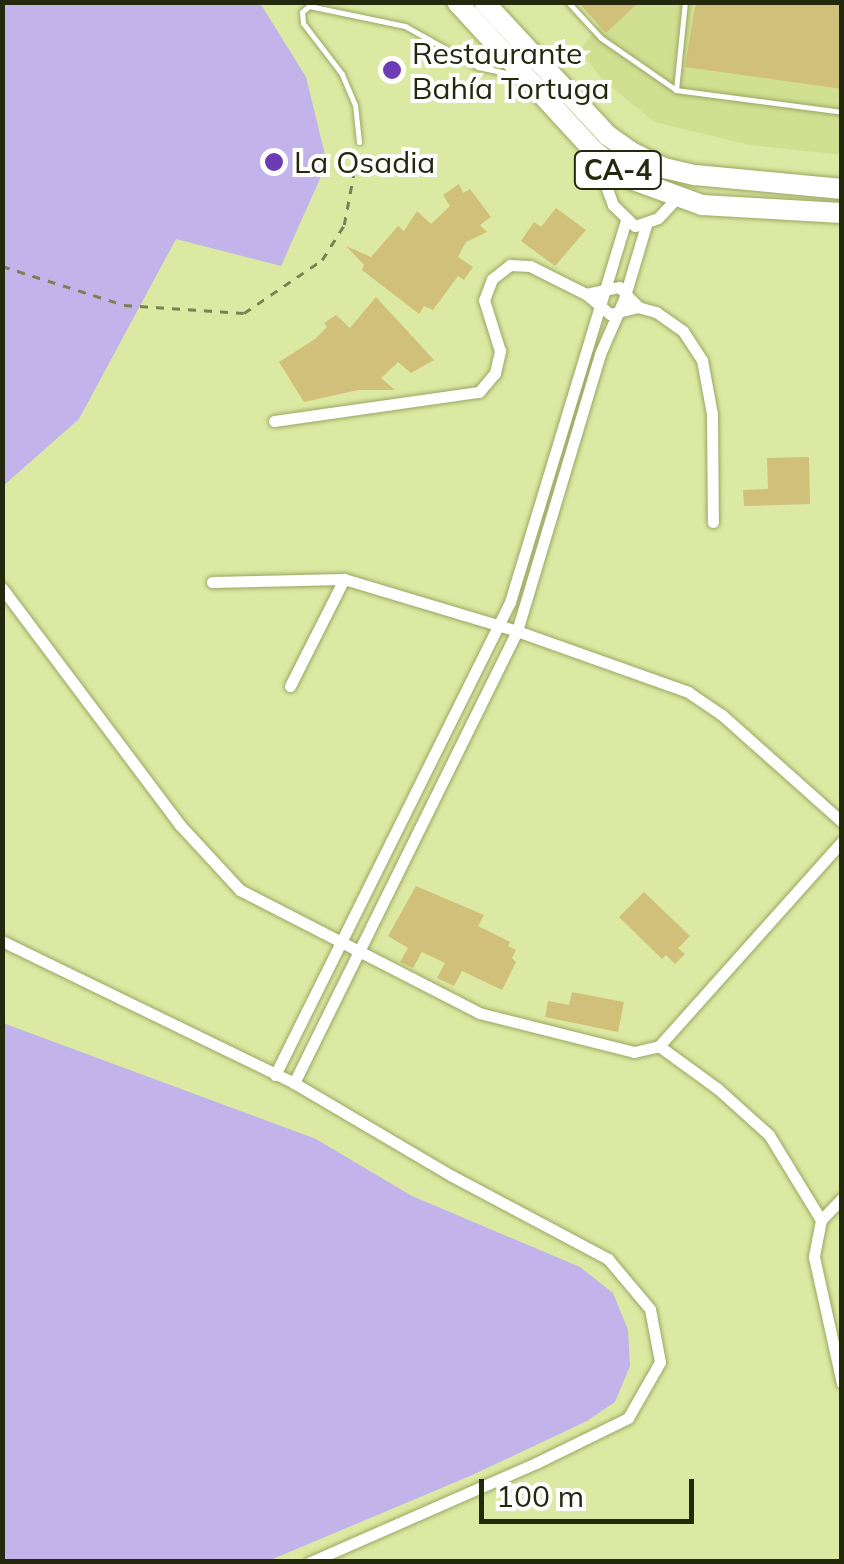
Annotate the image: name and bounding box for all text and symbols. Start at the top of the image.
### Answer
place label: Restaurante Bahía Tortuga [412,35,609,106]
marker: Restaurante Bahía Tortuga [381,59,403,81]
place label: La Osadia [294,144,435,180]
road number: CA-4 [573,147,663,193]
marker: La Osadia [263,151,285,173]
scale bar [484,1459,699,1521]
text: 100 m [496,1477,584,1515]

